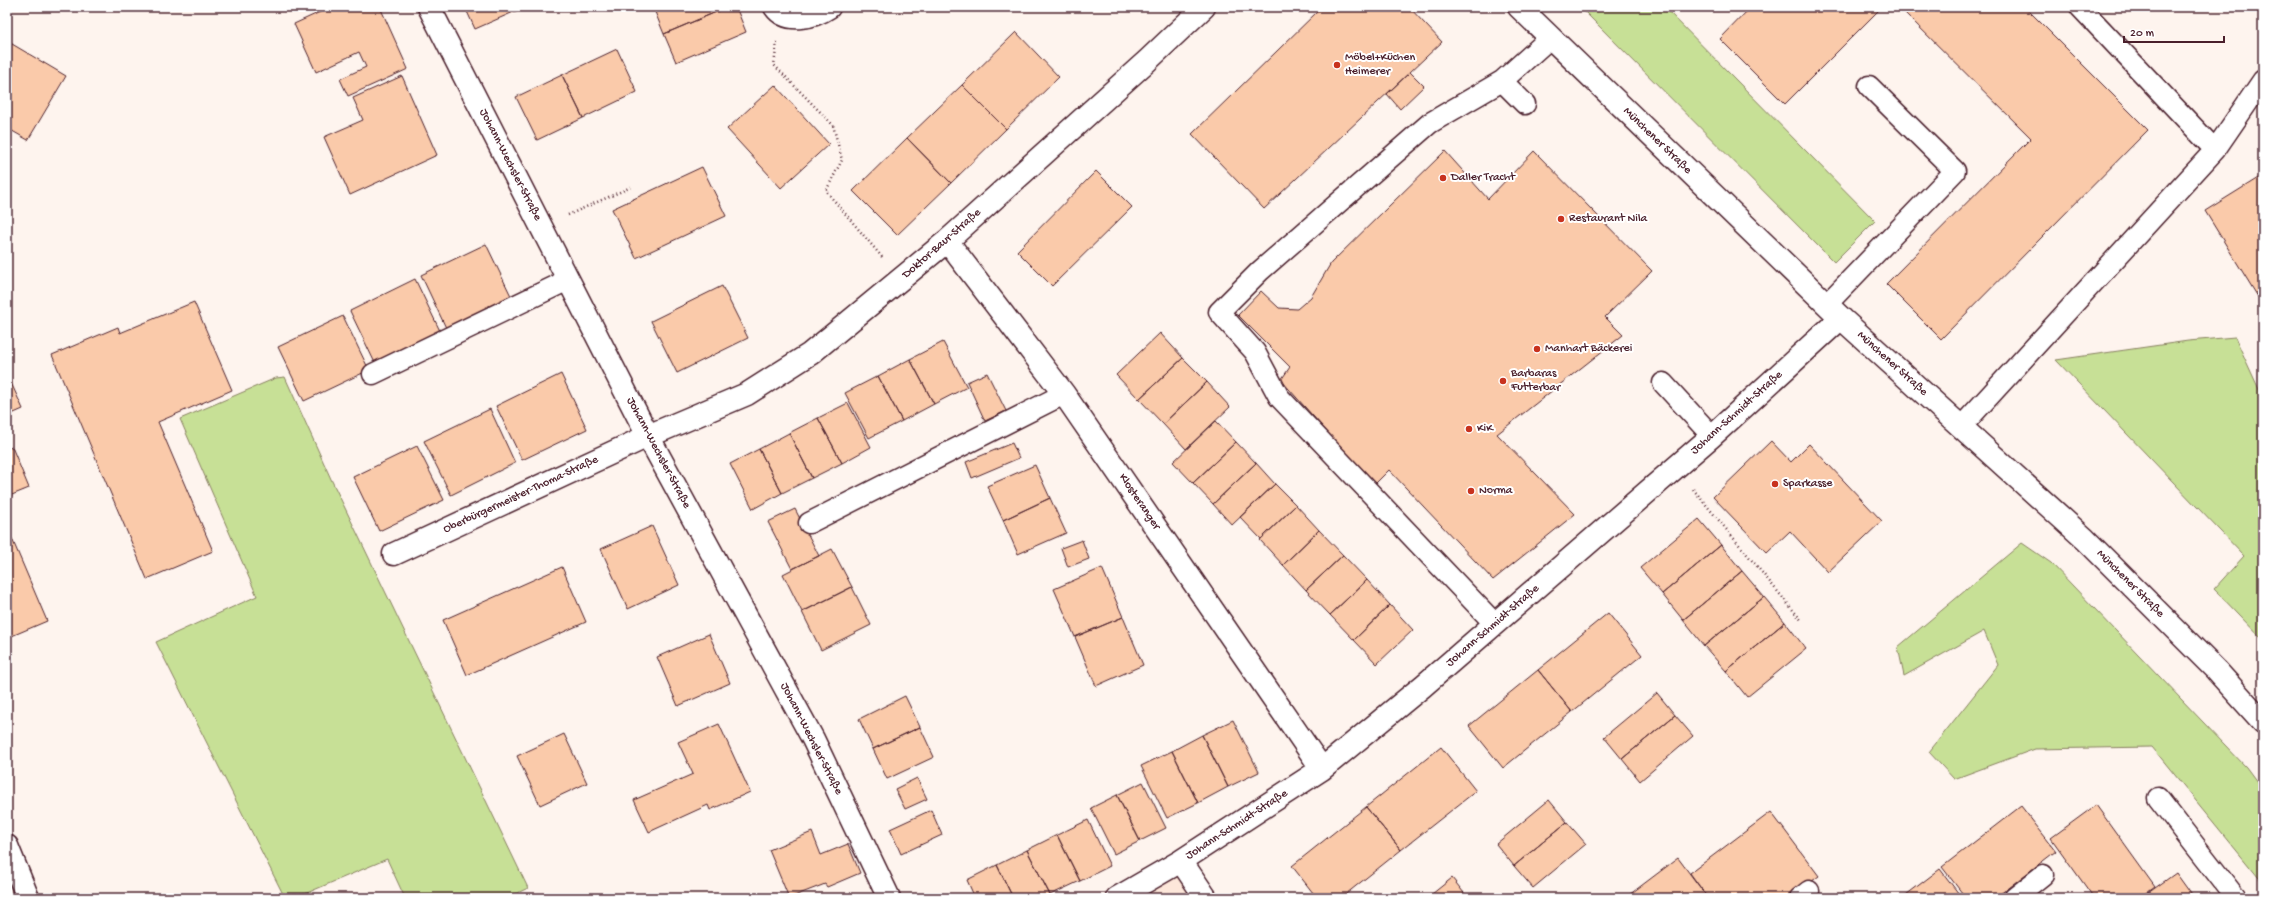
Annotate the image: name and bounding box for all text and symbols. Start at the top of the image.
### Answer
scale bar [2124,18,2224,44]
text: 20 m [2130,27,2155,41]
place label: Möbel+Küchen Heimerer [1345,51,1416,79]
marker: Möbel+Küchen Heimerer [1332,60,1342,70]
street label: Münchener Straße [1620,105,1695,178]
street label: Johann-Wechsler-Straße [476,107,545,224]
place label: Daller Tracht [1450,171,1516,185]
marker: Daller Tracht [1438,173,1448,183]
street label: Doktor-Baur-Straße [899,205,985,283]
place label: Restaurant Nila [1569,212,1648,226]
marker: Restaurant Nila [1556,214,1566,224]
street label: Münchener Straße [1854,329,1931,400]
place label: Manhart Bäckerei [1545,342,1633,356]
marker: Manhart Bäckerei [1532,344,1542,354]
place label: Barbaras Futterbar [1510,367,1562,395]
street label: Johann-Schmidt-Straße [1688,368,1786,458]
marker: Barbaras Futterbar [1498,376,1508,386]
street label: Johann-Wechsler-Straße [623,395,694,512]
place label: KiK [1477,422,1494,436]
marker: KiK [1464,424,1474,434]
street label: Oberbürgermeister-Thoma-Straße [441,453,601,537]
street label: Klosteranger [1115,471,1164,534]
place label: Sparkasse [1783,477,1833,491]
marker: Sparkasse [1770,479,1780,489]
place label: Norma [1479,484,1513,498]
marker: Norma [1466,486,1476,496]
street label: Münchener Straße [2093,547,2167,621]
street label: Johann-Schmidt-Straße [1444,581,1543,670]
street label: Johann-Wechsler-Straße [777,681,846,798]
street label: Johann-Schmidt-Straße [1183,786,1291,863]

